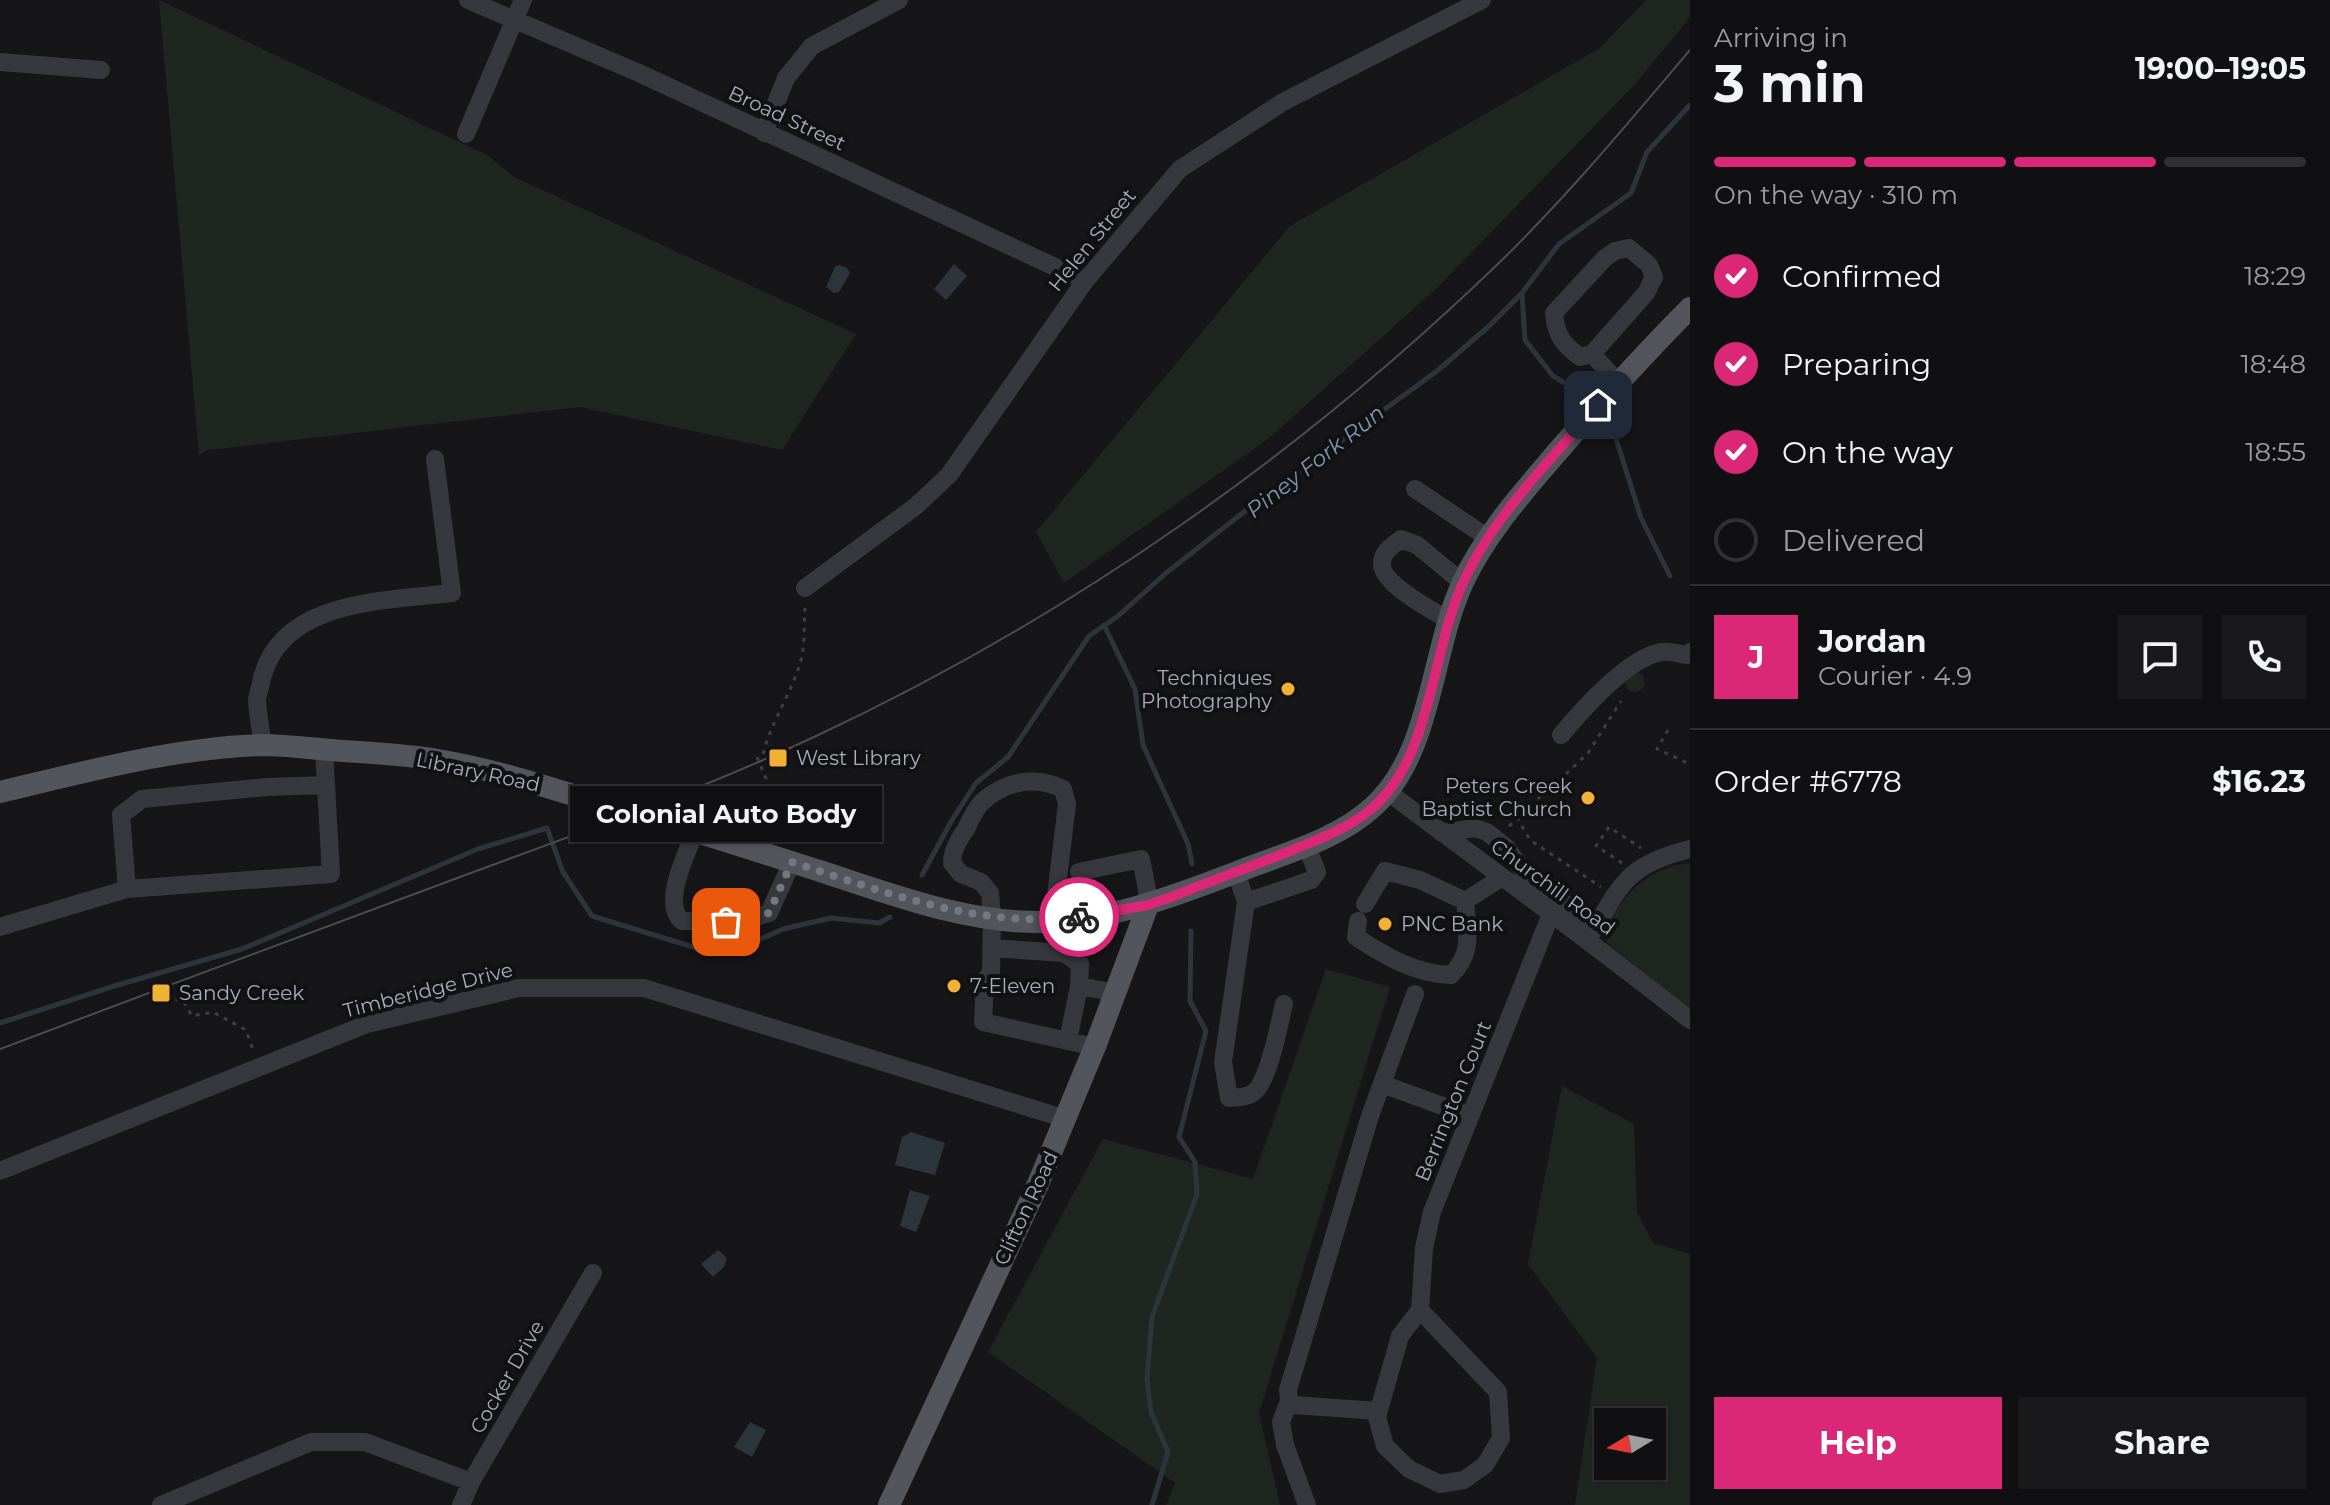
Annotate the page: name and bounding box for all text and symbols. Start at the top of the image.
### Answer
text: Arriving in [1714,22,1848,54]
text: 19:00–19:05 [2135,50,2306,87]
text: 3 min [1714,52,1866,115]
street label: Broad Street [725,80,849,156]
text: On the way · 310 m [1714,179,1958,211]
street label: Helen Street [1043,184,1141,296]
icon: check [1714,254,1758,298]
text: Confirmed [1782,258,1942,295]
text: 18:29 [2244,260,2306,292]
icon: check [1714,342,1758,386]
text: Preparing [1782,346,1931,383]
text: 18:48 [2240,348,2306,380]
pin [1564,371,1632,439]
icon: home [1576,383,1620,427]
water label: Piney Fork Run [1241,399,1390,524]
icon: check [1714,430,1758,474]
text: On the way [1782,434,1953,471]
text: 18:55 [2245,436,2306,468]
text: Delivered [1782,522,1925,559]
button: chat [2118,615,2202,699]
button: phone [2222,615,2306,699]
text: Jordan [1818,623,1927,660]
text: J [1748,639,1764,676]
text: Courier · 4.9 [1818,660,1972,692]
place label: Techniques Photography [1141,666,1272,713]
marker: Techniques Photography [1279,680,1297,698]
place label: West Library [796,746,921,770]
street label: Library Road [414,747,542,797]
marker: West Library [767,747,789,769]
text: Order #6778 [1714,763,1902,800]
text: $16.23 [2212,763,2306,800]
place label: Peters Creek Baptist Church [1421,774,1572,821]
callout: Colonial Auto Body [570,786,882,842]
marker: Peters Creek Baptist Church [1579,789,1597,807]
text: Colonial Auto Body [596,798,856,830]
street label: Churchill Road [1486,834,1620,940]
courier [1039,877,1119,957]
pin [692,888,760,956]
icon: bike [1057,895,1101,939]
icon: bag [704,900,748,944]
place label: PNC Bank [1401,912,1503,936]
marker: PNC Bank [1376,915,1394,933]
street label: Timberidge Drive [341,957,515,1023]
place label: 7-Eleven [970,974,1055,998]
marker: 7-Eleven [945,977,963,995]
place label: Sandy Creek [179,981,304,1005]
marker: Sandy Creek [150,982,172,1004]
street label: Berrington Court [1410,1017,1496,1185]
street label: Clifton Road [989,1147,1063,1269]
street label: Cocker Drive [465,1316,549,1438]
button: Help [1714,1397,2002,1489]
button: Share [2018,1397,2306,1489]
north arrow [1594,1408,1666,1480]
map controls [1594,1408,1666,1480]

